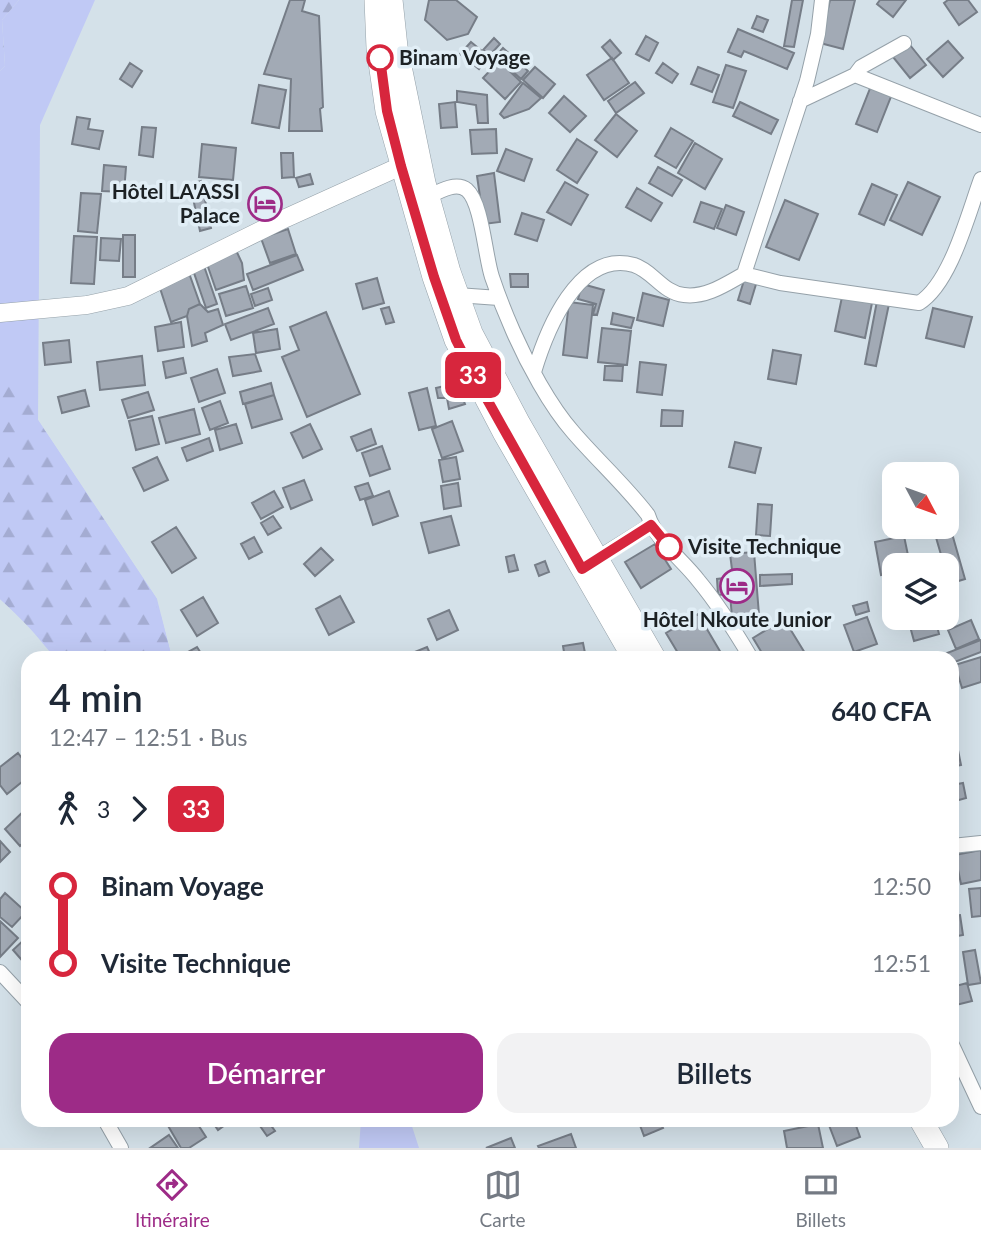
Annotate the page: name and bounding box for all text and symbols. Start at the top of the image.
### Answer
place label: Binam Voyage [399,44,531,69]
marker: Binam Voyage [367,45,393,71]
place label: Hôtel LA'ASSI Palace [112,178,240,227]
hotel icon: Hôtel LA'ASSI Palace [246,185,284,223]
line badge: 33 [442,352,504,398]
text: 33 [459,360,487,389]
north arrow [882,462,959,539]
map controls [882,462,959,630]
place label: Visite Technique [687,533,841,558]
marker: Visite Technique [656,534,682,560]
button: layers [882,553,959,630]
hotel icon: Hôtel Nkoute Junior [718,567,756,605]
place label: Hôtel Nkoute Junior [643,606,831,631]
text: 4 min [49,674,143,720]
text: 640 CFA [831,695,931,727]
text: 12:47 – 12:51 · Bus [49,723,248,751]
icon: walk [49,790,87,828]
icon: forward [120,790,158,828]
text: 33 [182,794,210,823]
text: 3 [97,795,110,823]
text: Binam Voyage [101,870,264,902]
text: 12:50 [872,872,931,900]
text: Visite Technique [101,947,291,979]
text: 12:51 [872,949,931,977]
button: Démarrer [49,1033,483,1113]
button: Billets [497,1033,931,1113]
tab: Itinéraire [135,1166,210,1231]
tab: Carte [480,1166,525,1231]
tab: Billets [795,1166,846,1231]

